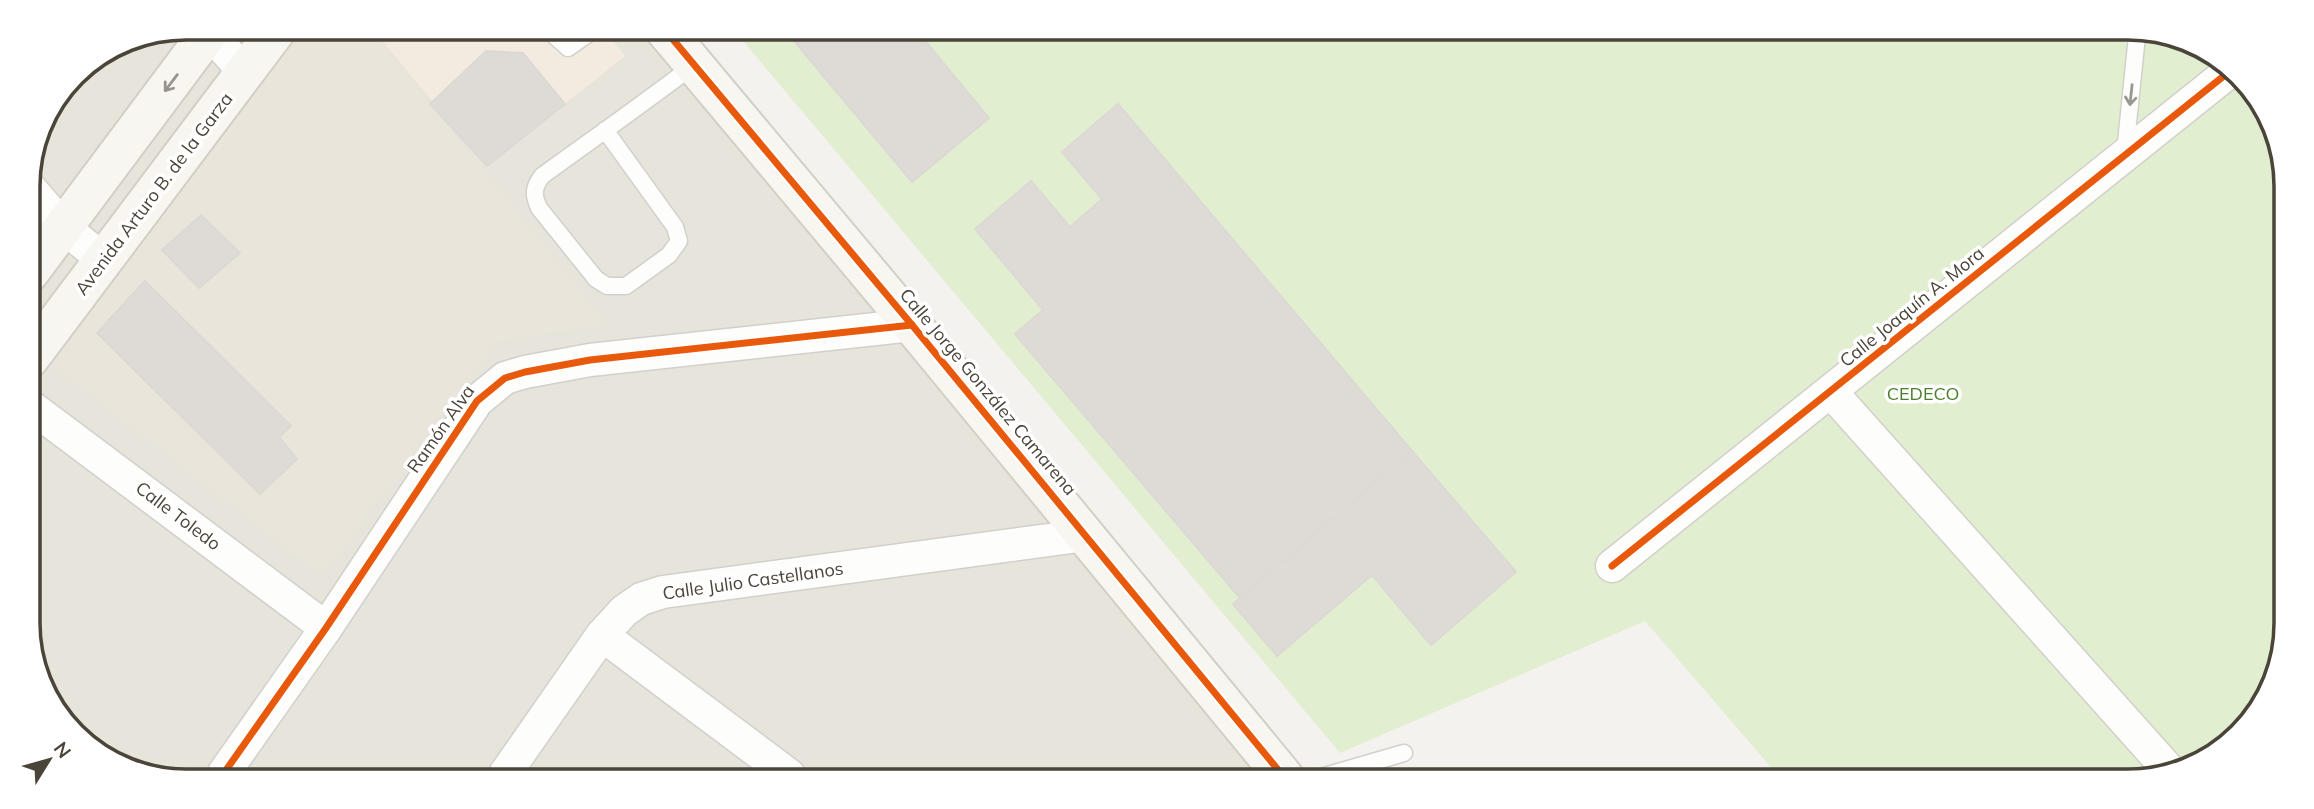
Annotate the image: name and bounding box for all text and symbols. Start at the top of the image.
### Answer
one-way arrow [164,73,179,92]
one-way arrow [2124,84,2137,106]
street label: Avenida Arturo B. de la Garza [70,88,237,300]
street label: Calle Joaquín A. Mora [1835,241,1988,372]
street label: Calle Jorge González Camarena [895,284,1082,500]
street label: Ramón Alva [402,380,479,477]
park label: CEDECO [1887,382,1959,405]
street label: Calle Toledo [131,476,225,555]
street label: Calle Julio Castellanos [661,556,845,605]
north arrow [14,725,84,795]
text: N [49,737,76,763]

